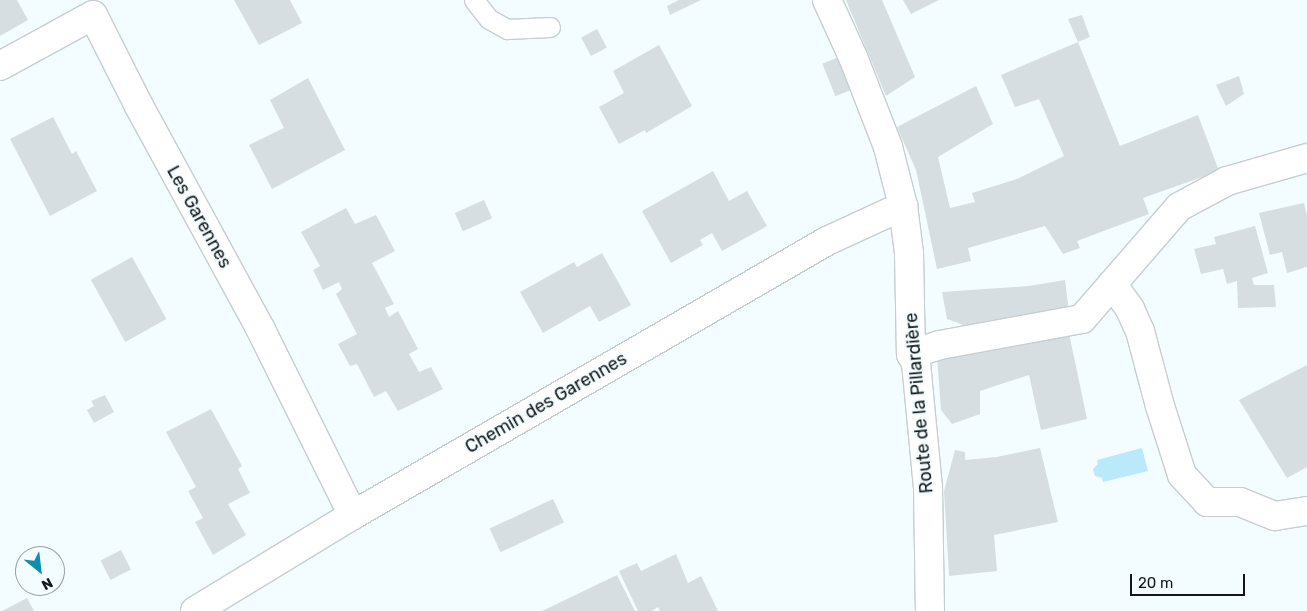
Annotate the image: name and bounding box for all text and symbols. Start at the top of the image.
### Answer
street label: Les Garennes [162,162,236,272]
street label: Route de la Pillardière [900,312,938,494]
street label: Chemin des Garennes [461,348,631,458]
north arrow [15,546,65,596]
scale bar [1132,564,1247,596]
text: N [39,574,56,594]
text: 20 m [1138,574,1173,592]

